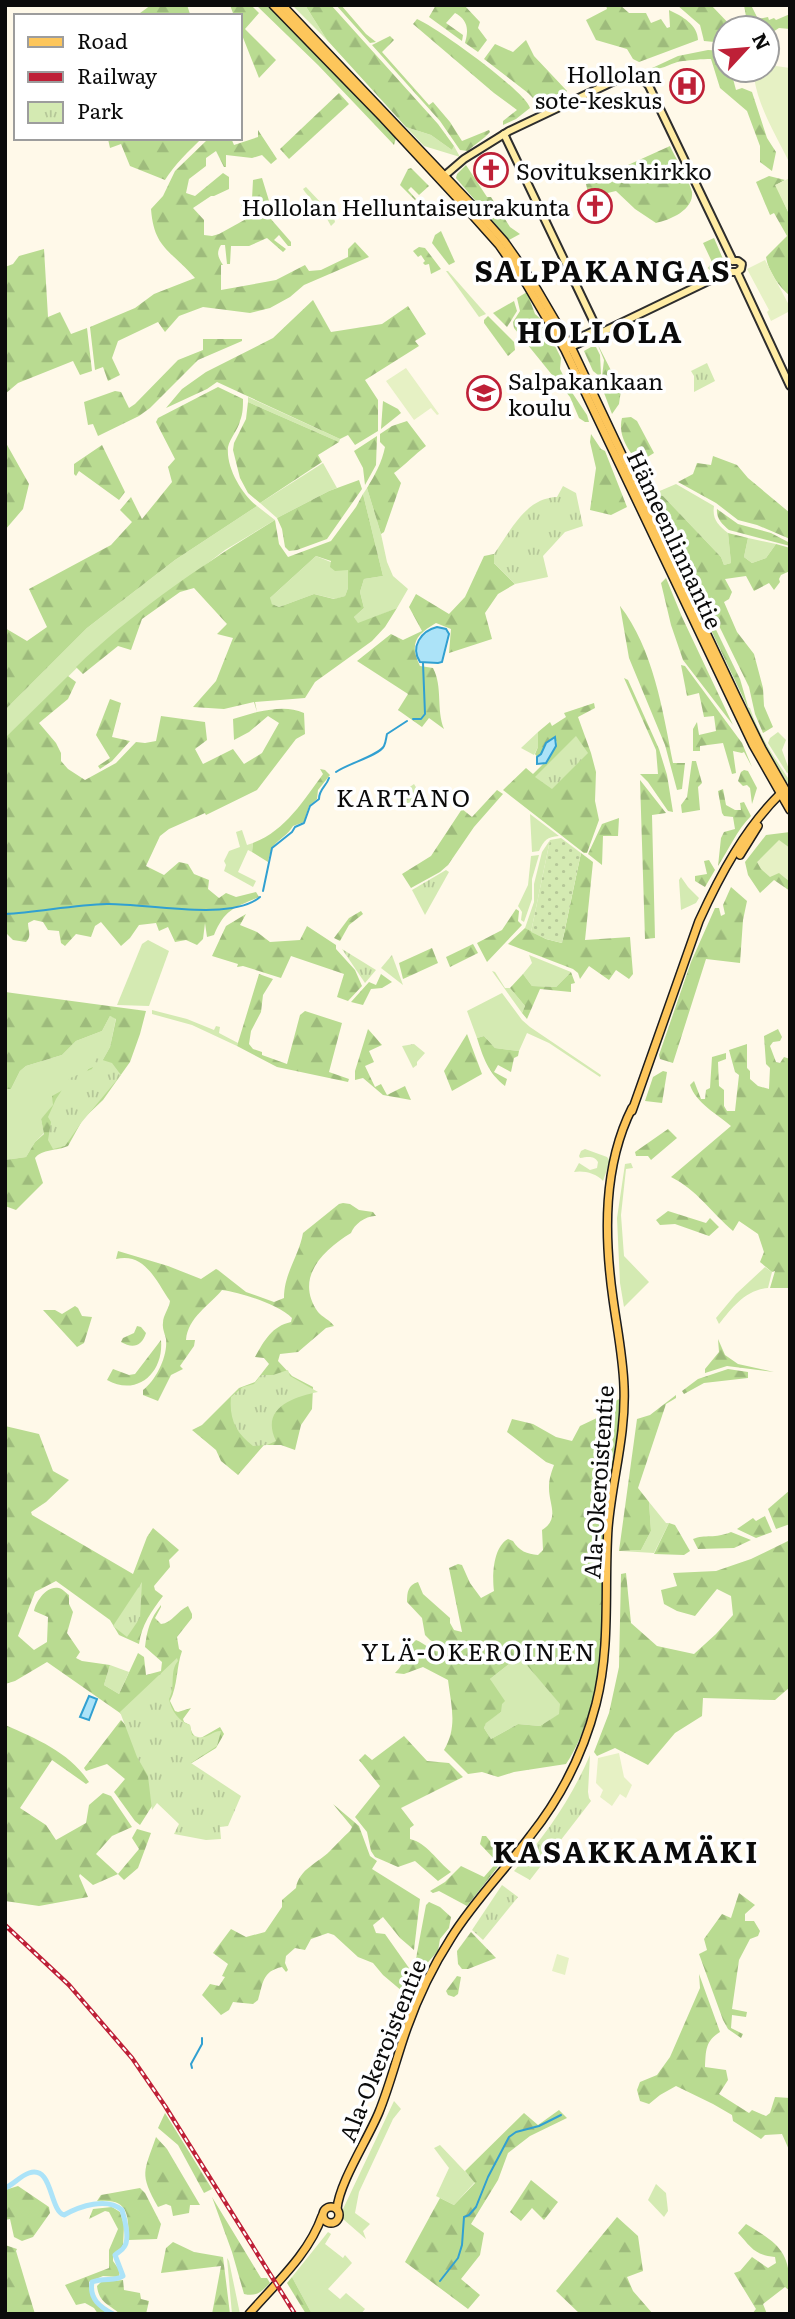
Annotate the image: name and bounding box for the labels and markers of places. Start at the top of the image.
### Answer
place label: Hollolan sote-keskus [535,56,662,116]
hospital icon: Hollolan sote-keskus [668,67,706,105]
church icon: Sovituksenkirkko [472,151,510,189]
place label: Sovituksenkirkko [516,153,712,187]
church icon: Hollolan Helluntaiseurakunta [576,187,614,225]
place label: Hollolan Helluntaiseurakunta [241,189,571,223]
place label: Salpakankaan koulu [508,363,663,423]
school or university icon: Salpakankaan koulu [465,374,503,412]

